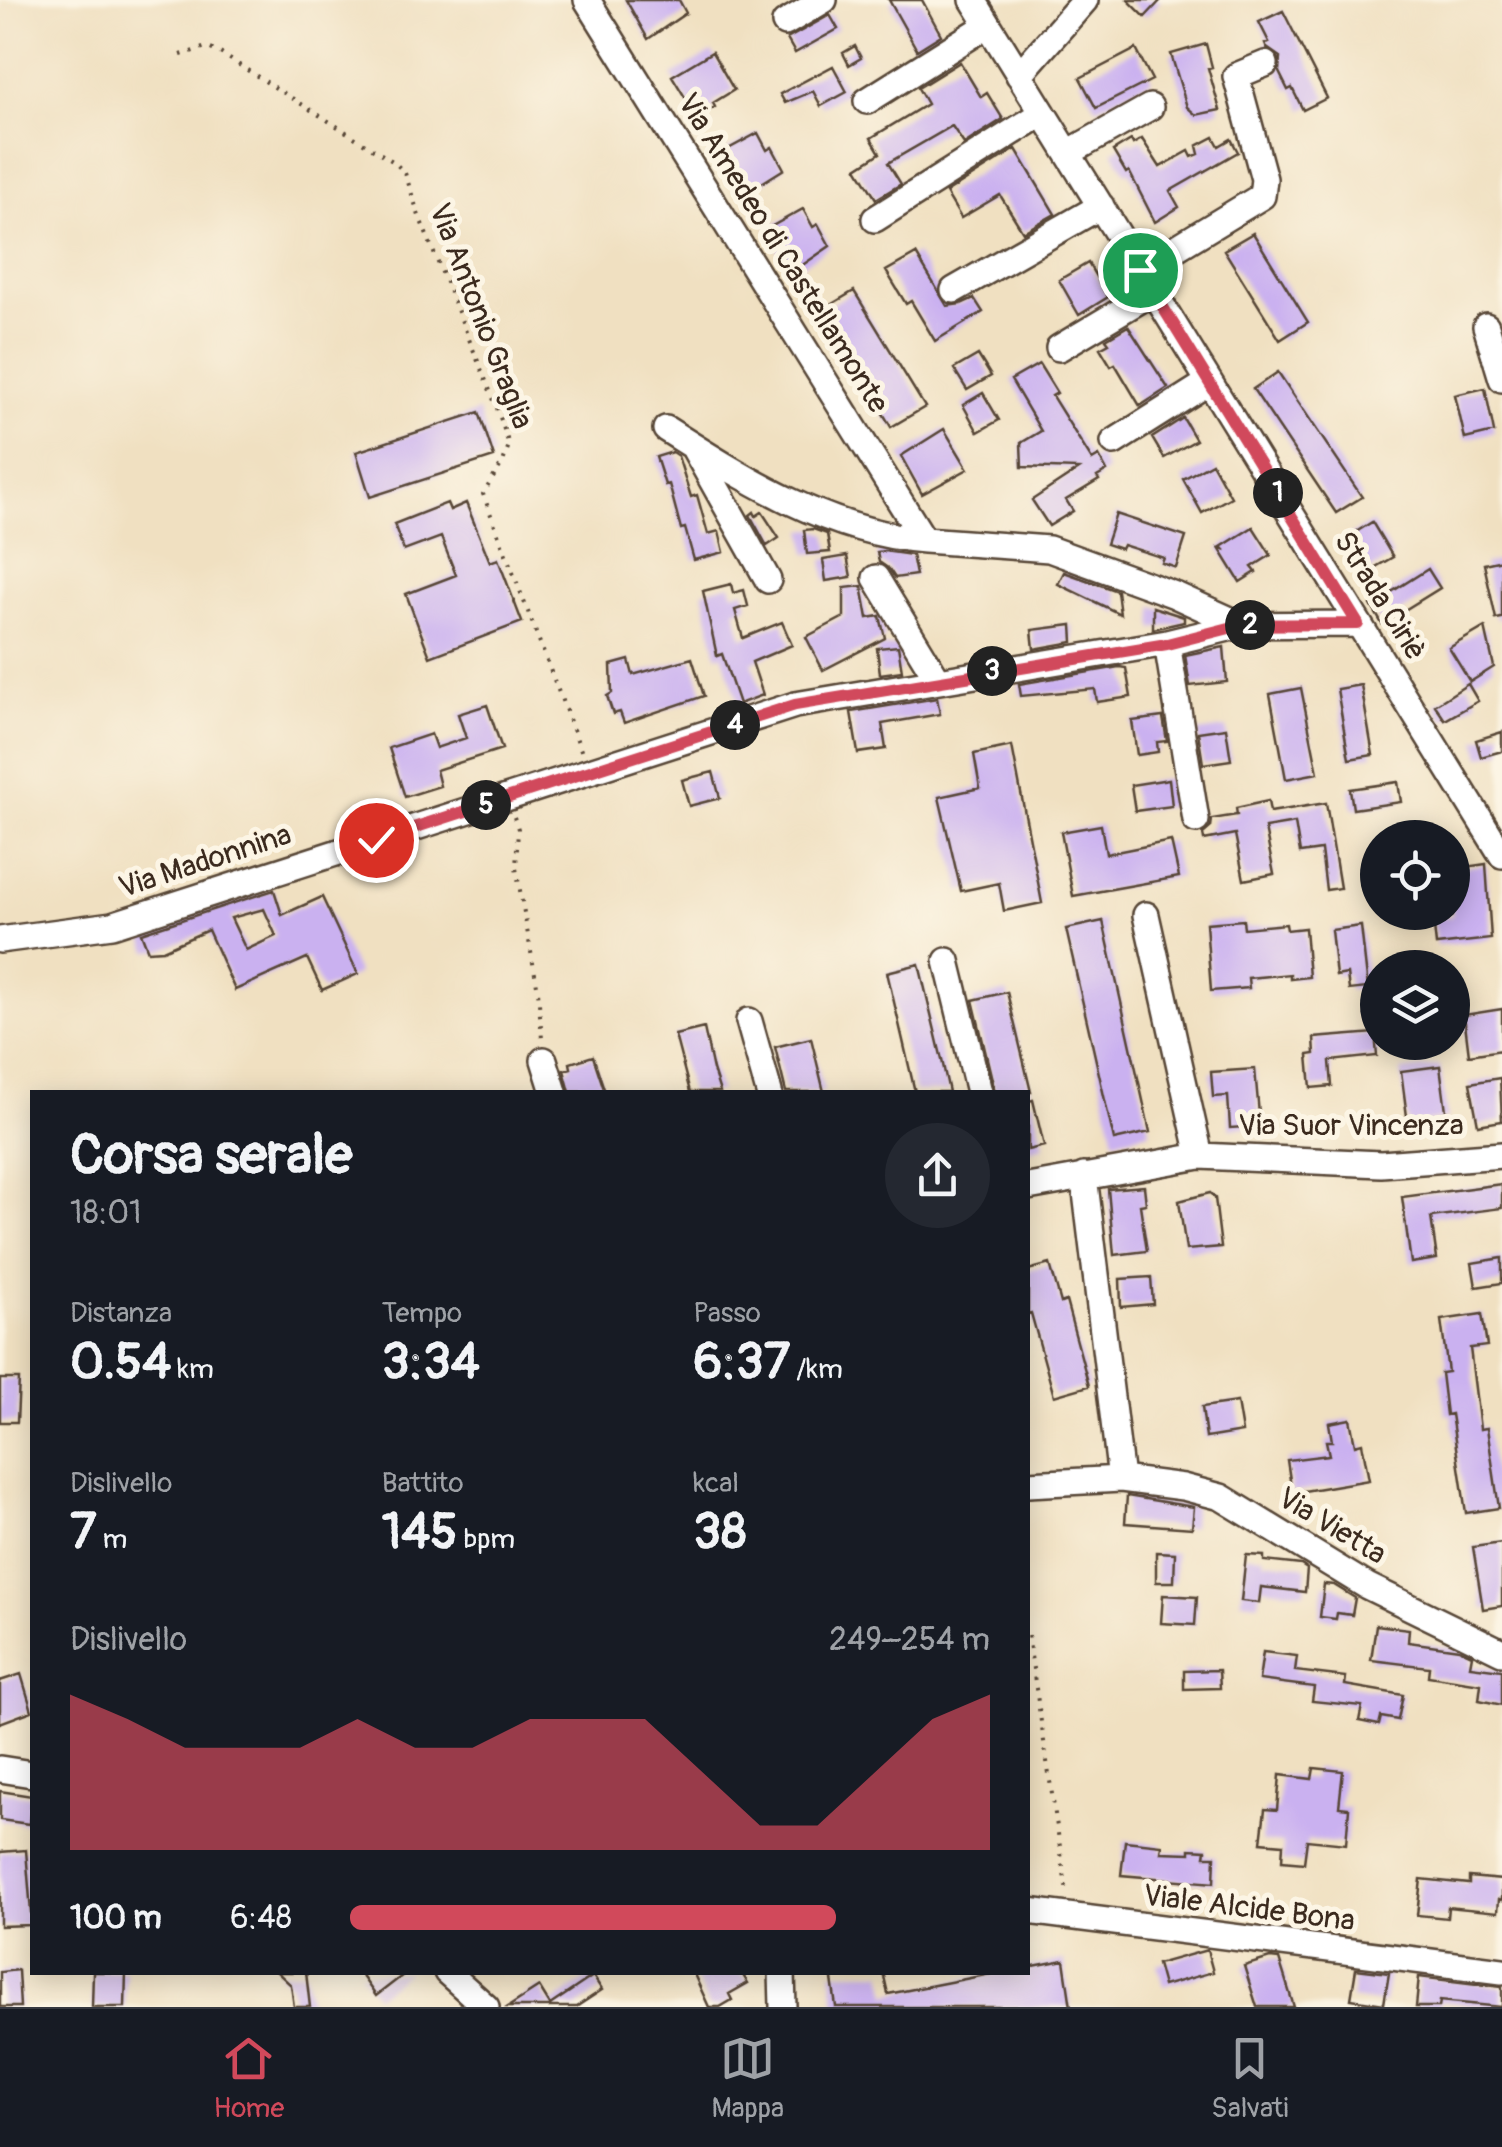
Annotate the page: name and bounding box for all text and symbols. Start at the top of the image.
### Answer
street label: Via Amedeo di Castellamonte [669,86,897,420]
street label: Via Antonio Graglia [421,198,541,434]
pin [1098,228,1183,313]
icon: arrive [1113,243,1168,298]
pin: 1 [1253,468,1303,518]
text: 1 [1273,475,1283,510]
street label: Strada Ciriè [1326,525,1434,667]
pin: 2 [1225,600,1275,650]
text: 2 [1242,607,1258,642]
pin: 3 [967,646,1017,696]
text: 3 [984,653,1000,688]
pin: 4 [710,700,760,750]
text: 4 [727,707,743,742]
pin: 5 [461,780,511,830]
text: 5 [478,787,494,822]
pin [334,798,419,883]
icon: check [349,813,404,868]
street label: Via Madonnina [114,816,296,906]
map controls [1360,820,1470,1060]
button: locate [1360,820,1470,930]
button: layers [1360,950,1470,1060]
street label: Via Suor Vincenza [1238,1107,1464,1144]
text: Corsa serale [70,1121,352,1190]
button: share [885,1123,990,1228]
text: 18:01 [70,1193,142,1233]
text: Distanza [70,1296,172,1331]
text: Tempo [382,1296,462,1331]
text: Passo [693,1296,761,1331]
text: 0.54 [70,1331,171,1394]
text: 3:34 [382,1331,480,1394]
text: 6:37 [693,1331,790,1394]
text: km [171,1352,214,1387]
text: /km [790,1352,843,1387]
text: Dislivello [70,1466,172,1501]
text: Battito [382,1466,464,1501]
text: kcal [693,1466,739,1501]
street label: Via Vietta [1271,1479,1393,1573]
text: 7 [70,1501,96,1564]
text: 145 [382,1501,457,1564]
text: 38 [693,1501,746,1564]
text: m [96,1522,127,1557]
text: bpm [457,1522,515,1557]
text: Dislivello [70,1620,187,1660]
text: 249–254 m [829,1620,990,1660]
street label: Viale Alcide Bona [1141,1877,1357,1939]
text: 100 m [70,1898,162,1938]
text: 6:48 [230,1898,292,1938]
tab: Home [214,2031,284,2126]
tab: Mappa [711,2031,784,2126]
tab: Salvati [1211,2031,1288,2126]

